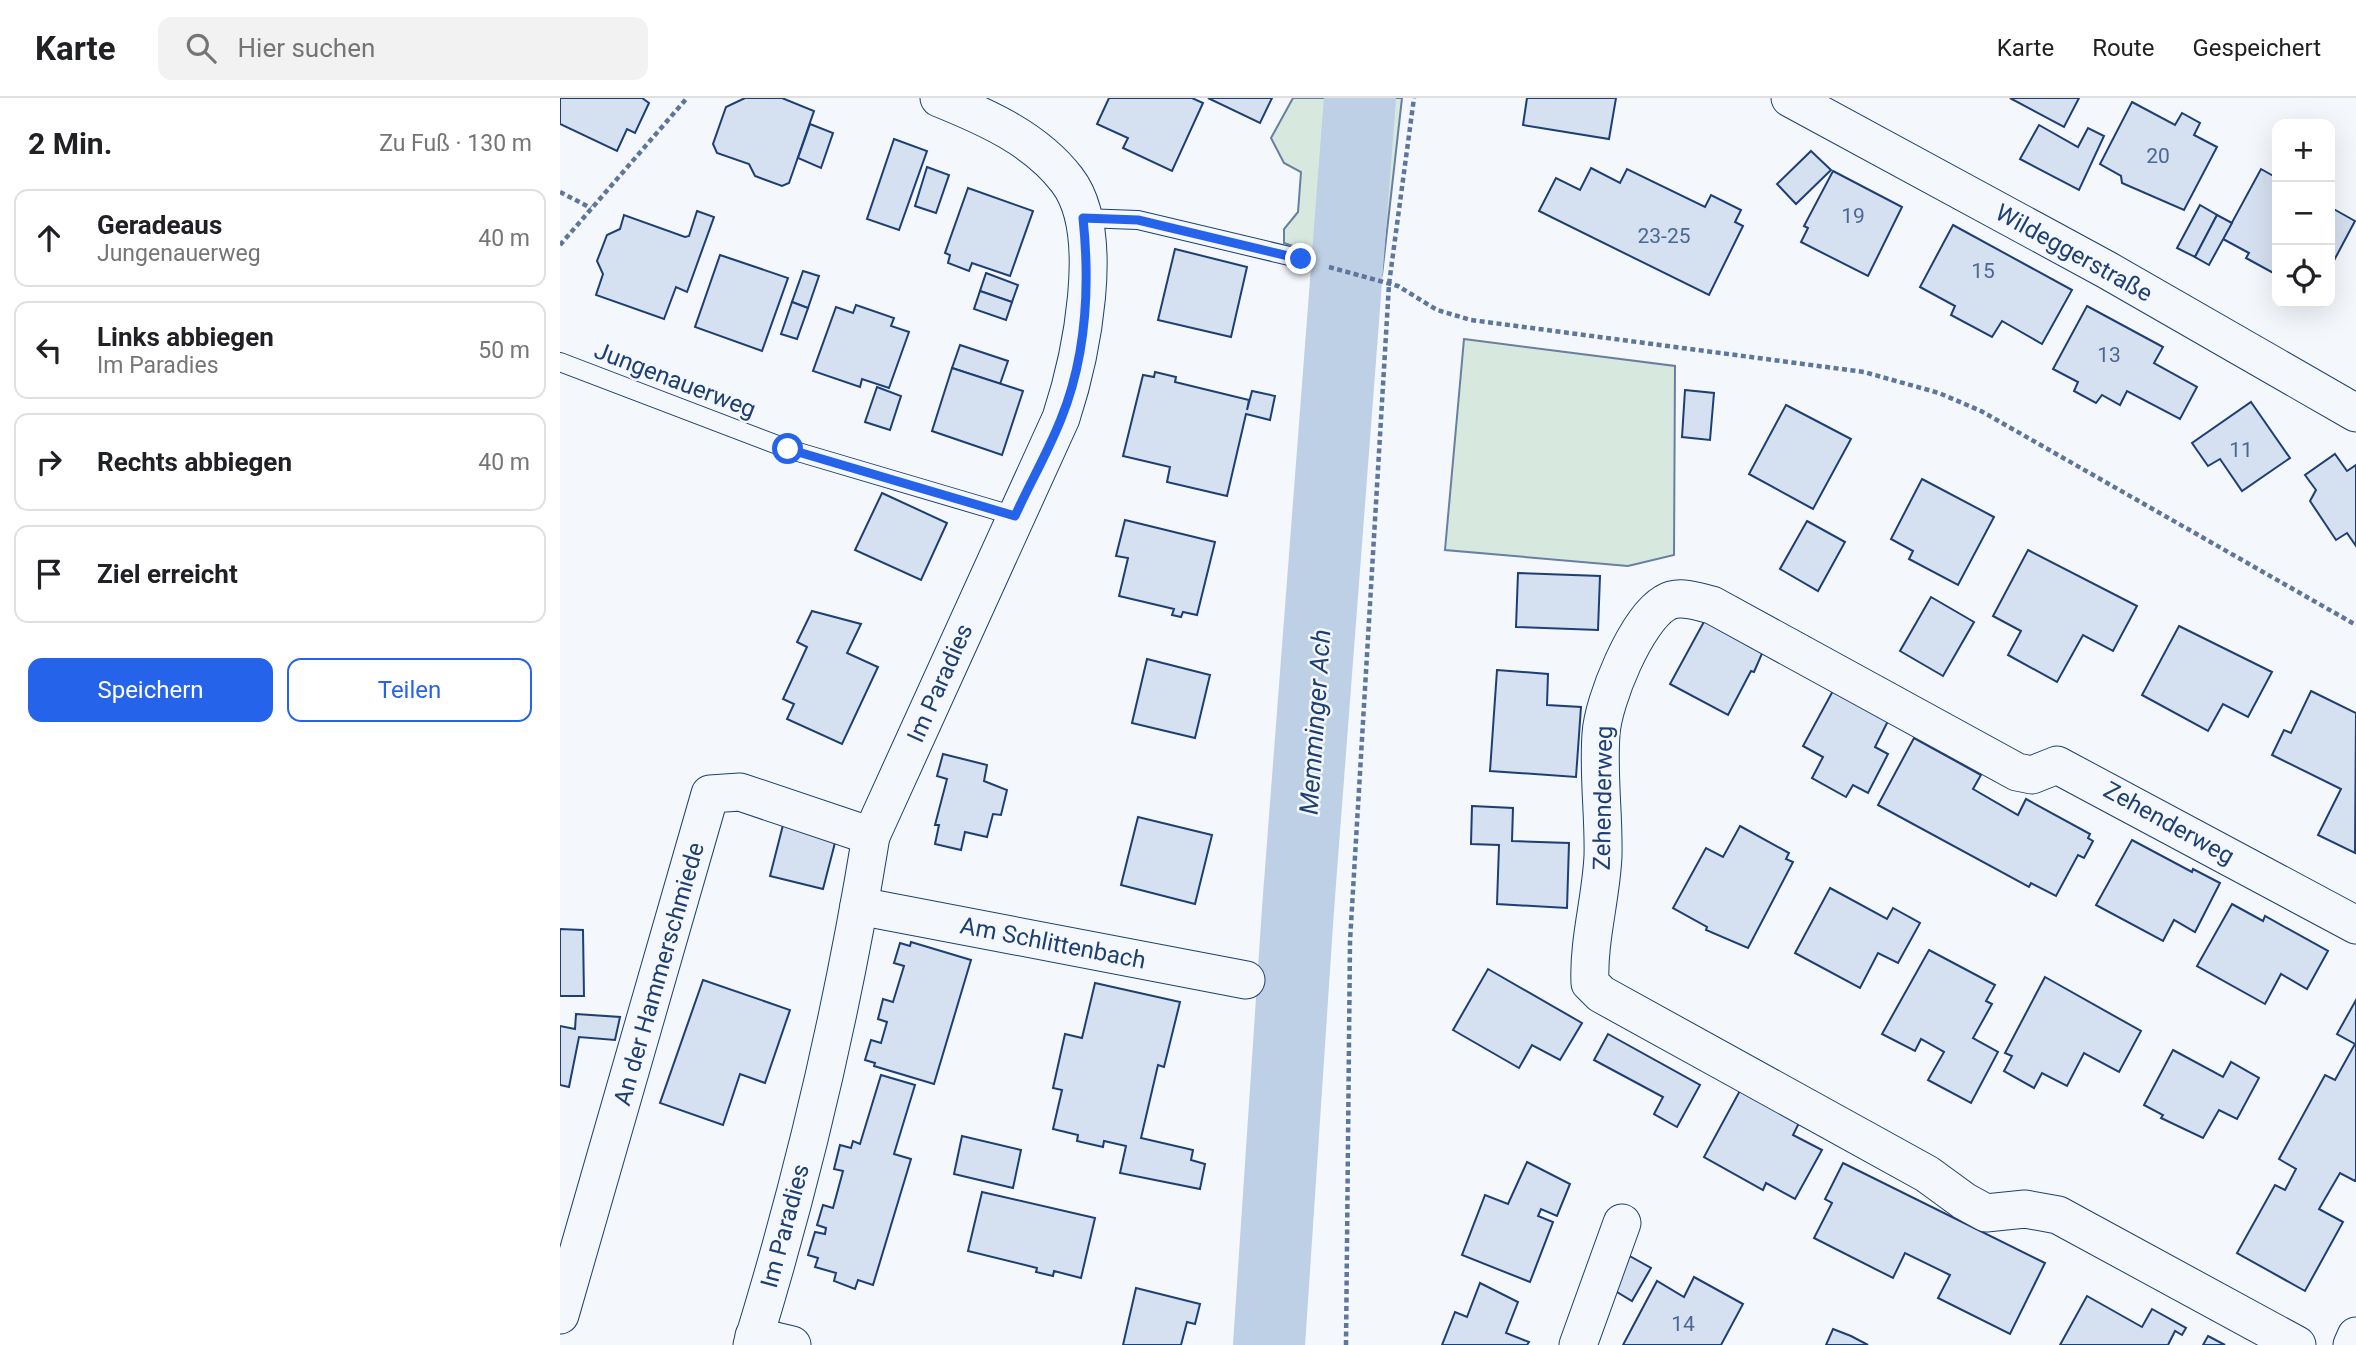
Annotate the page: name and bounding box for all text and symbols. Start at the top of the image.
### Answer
search box [158,17,648,80]
text: Karte [35,29,116,68]
icon: search [182,29,220,67]
text: Hier suchen [238,33,375,63]
text: Karte [1997,34,2054,62]
text: Route [2092,34,2154,62]
text: Gespeichert [2192,34,2321,62]
map controls [2272,119,2335,308]
button: + [2272,119,2335,182]
text: 2 Min. [28,126,112,161]
text: Zu Fuß · 130 m [379,130,532,157]
house number: 20 [2146,144,2170,168]
button: − [2272,182,2335,245]
street label: Wildeggerstraße [1991,198,2157,308]
house number: 19 [1841,204,1865,228]
text: Geradeaus [97,210,222,240]
icon: ahead [30,219,68,257]
house number: 23-25 [1637,224,1691,248]
text: 40 m [478,225,530,252]
text: Jungenauerweg [97,240,261,267]
route end [1285,243,1316,274]
button: locate [2272,245,2335,308]
house number: 15 [1971,259,1995,283]
text: Links abbiegen [97,322,274,352]
icon: left [30,331,68,369]
street label: Jungenauerweg [590,336,760,424]
text: 50 m [478,337,530,364]
house number: 13 [2097,343,2121,367]
text: Im Paradies [97,352,219,379]
route start [772,433,803,464]
house number: 11 [2229,438,2253,462]
icon: right [30,443,68,481]
text: Rechts abbiegen [97,447,292,477]
text: 40 m [478,449,530,476]
icon: arrive [30,555,68,593]
text: Ziel erreicht [97,559,238,589]
street label: Im Paradies [901,619,979,747]
water label: Memminger Ach [1294,628,1336,816]
button: Speichern [28,658,273,722]
button: Teilen [287,658,532,722]
street label: Zehenderweg [1588,725,1618,871]
street label: Zehenderweg [2099,776,2239,870]
street label: An der Hammerschmiede [608,839,710,1109]
street label: Am Schlittenbach [958,911,1148,975]
street label: Im Paradies [755,1161,815,1291]
house number: 14 [1671,1312,1695,1336]

